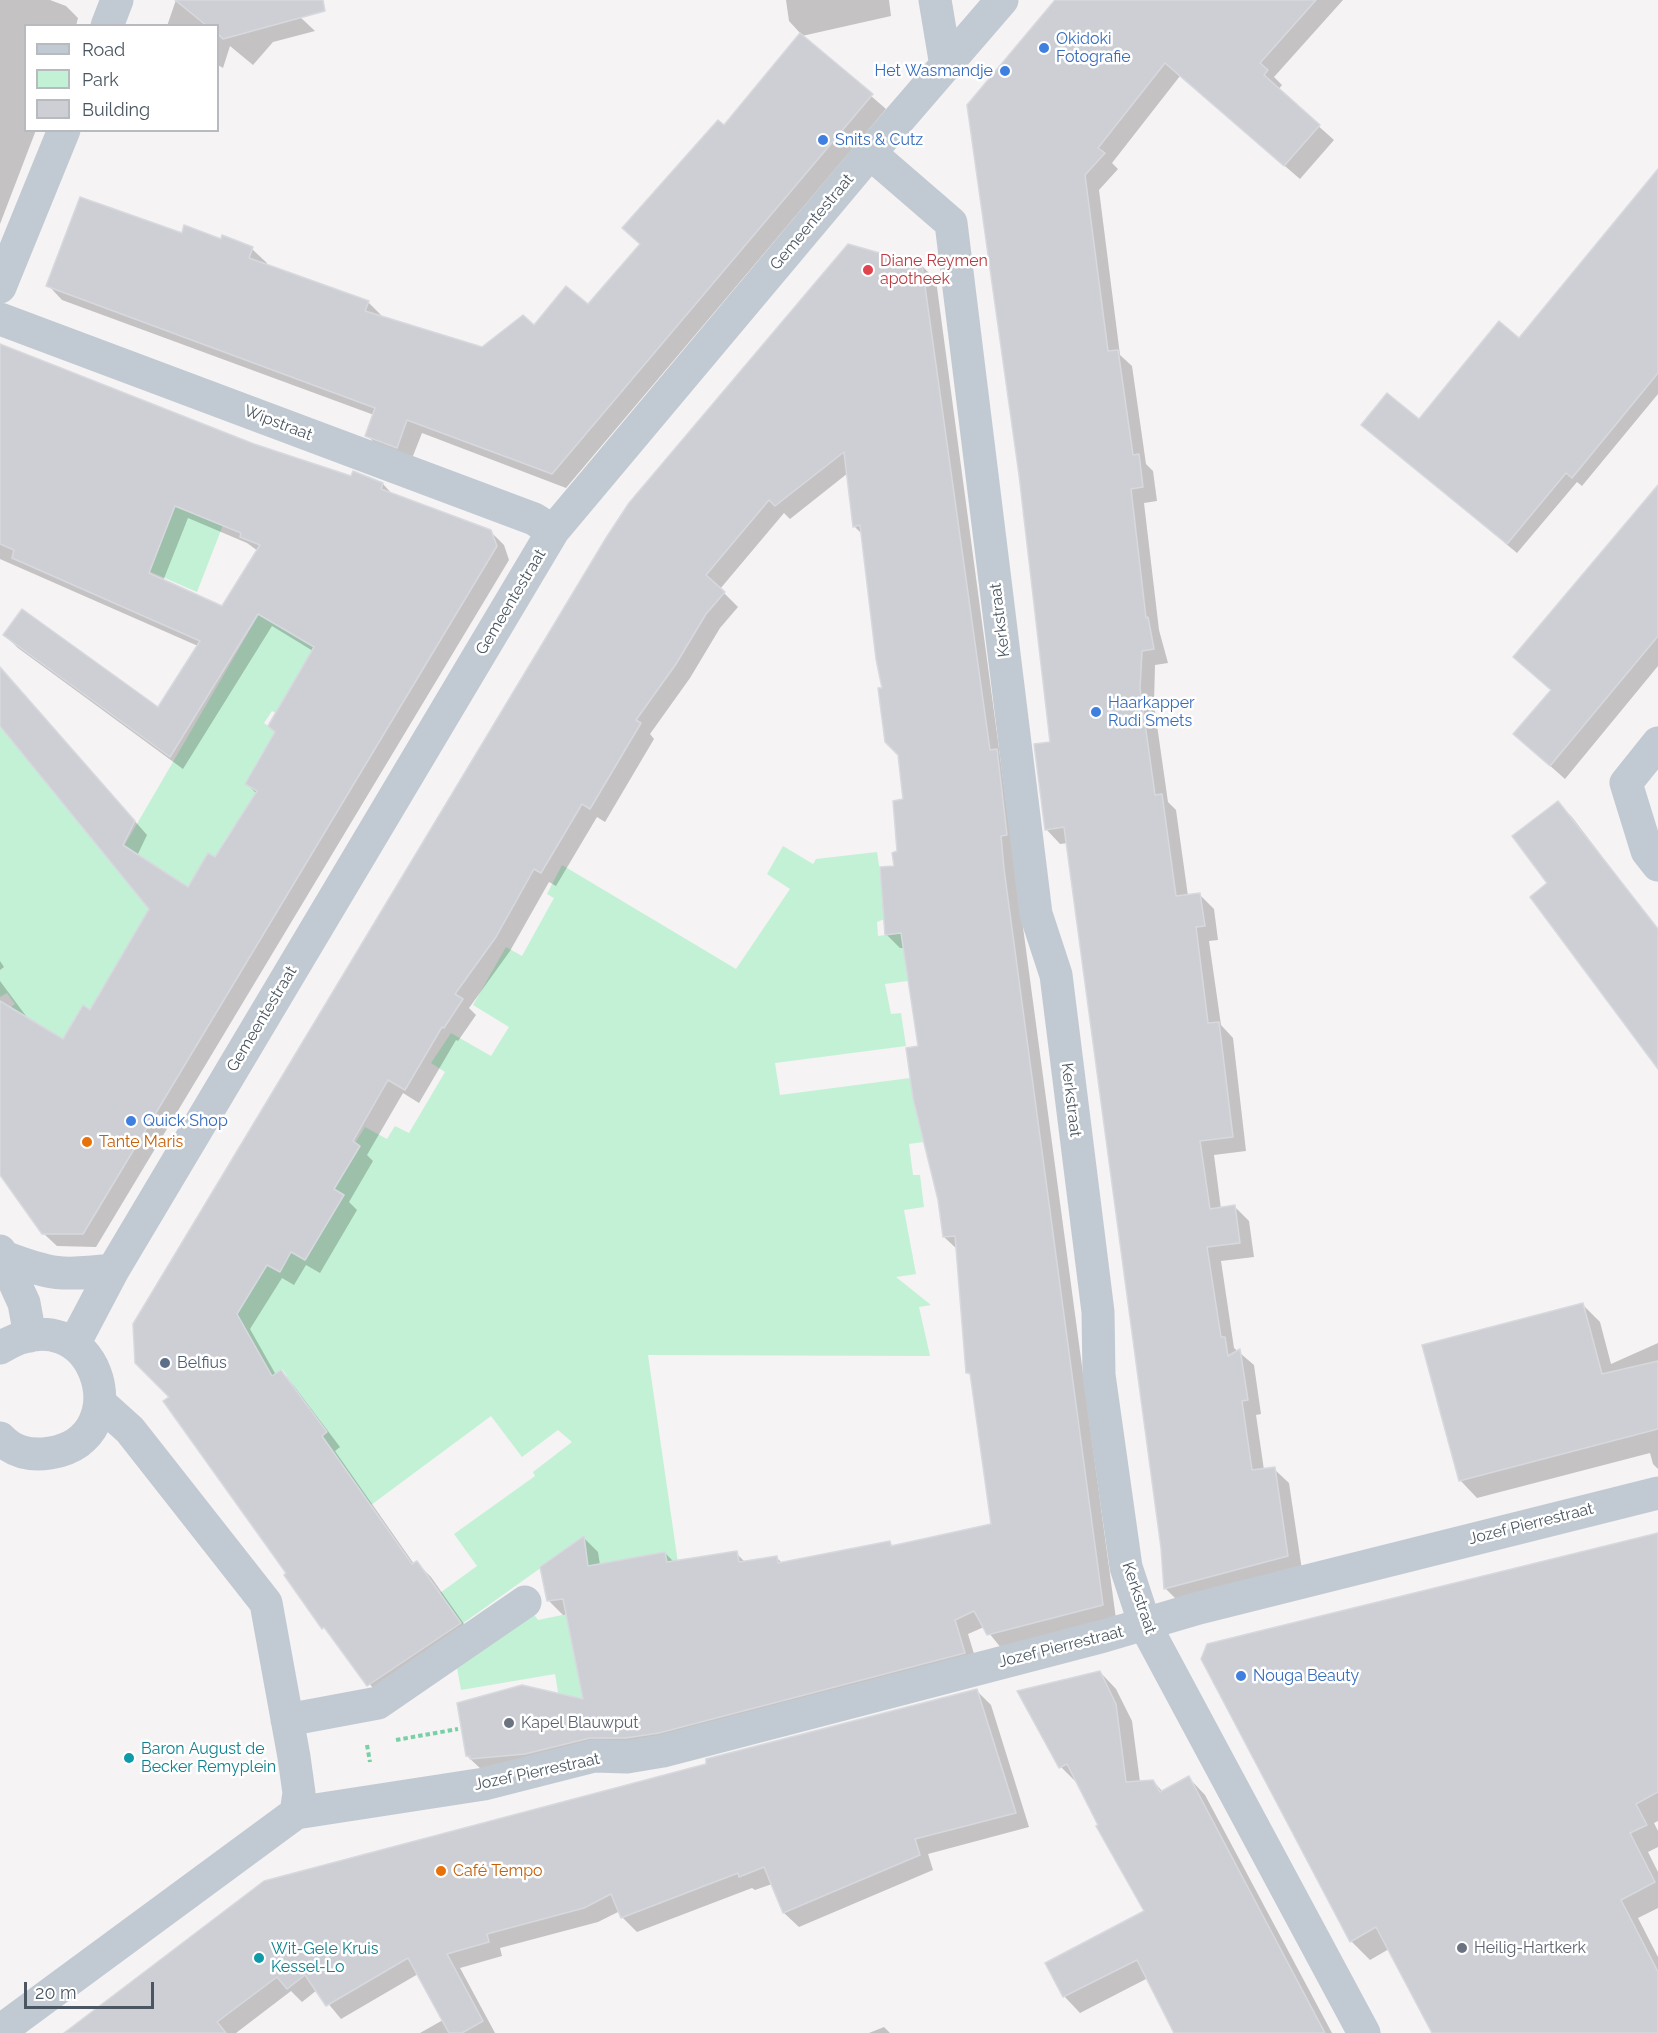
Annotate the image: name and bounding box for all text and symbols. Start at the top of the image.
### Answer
legend [24,24,219,132]
place label: Okidoki Fotografie [1056,29,1131,67]
text: Road [82,39,125,60]
marker: Okidoki Fotografie [1037,41,1051,55]
place label: Het Wasmandje [875,61,993,81]
marker: Het Wasmandje [998,64,1012,78]
text: Park [82,69,119,90]
text: Building [82,99,150,120]
place label: Snits & Cutz [835,130,923,150]
marker: Snits & Cutz [816,133,830,147]
street label: Gemeentestraat [766,170,858,274]
place label: Diane Reymen apotheek [880,251,988,289]
marker: Diane Reymen apotheek [861,263,875,277]
street label: Wipstraat [241,401,315,445]
street label: Gemeentestraat [472,546,550,658]
street label: Kerkstraat [986,582,1014,658]
place label: Haarkapper Rudi Smets [1108,693,1195,731]
marker: Haarkapper Rudi Smets [1089,705,1103,719]
street label: Gemeentestraat [223,963,301,1075]
street label: Kerkstraat [1057,1062,1085,1138]
place label: Quick Shop [143,1111,228,1131]
marker: Quick Shop [124,1114,138,1128]
place label: Tante Maris [99,1132,183,1152]
marker: Tante Maris [80,1135,94,1149]
place label: Belfius [177,1353,227,1373]
marker: Belfius [158,1356,172,1370]
street label: Jozef Pierrestraat [1467,1499,1595,1549]
street label: Kerkstraat [1118,1560,1160,1636]
street label: Jozef Pierrestraat [997,1622,1125,1672]
place label: Nouga Beauty [1253,1666,1359,1686]
marker: Nouga Beauty [1234,1669,1248,1683]
place label: Kapel Blauwput [521,1713,639,1733]
marker: Kapel Blauwput [502,1716,516,1730]
place label: Baron August de Becker Remyplein [141,1739,276,1777]
street label: Jozef Pierrestraat [472,1749,602,1795]
marker: Baron August de Becker Remyplein [122,1751,136,1765]
place label: Café Tempo [453,1861,543,1881]
marker: Café Tempo [434,1864,448,1878]
place label: Heilig-Hartkerk [1474,1938,1586,1958]
place label: Wit-Gele Kruis Kessel-Lo [271,1939,379,1977]
marker: Heilig-Hartkerk [1455,1941,1469,1955]
marker: Wit-Gele Kruis Kessel-Lo [252,1951,266,1965]
scale bar [27,1970,158,2008]
text: 20 m [35,1982,77,2003]

